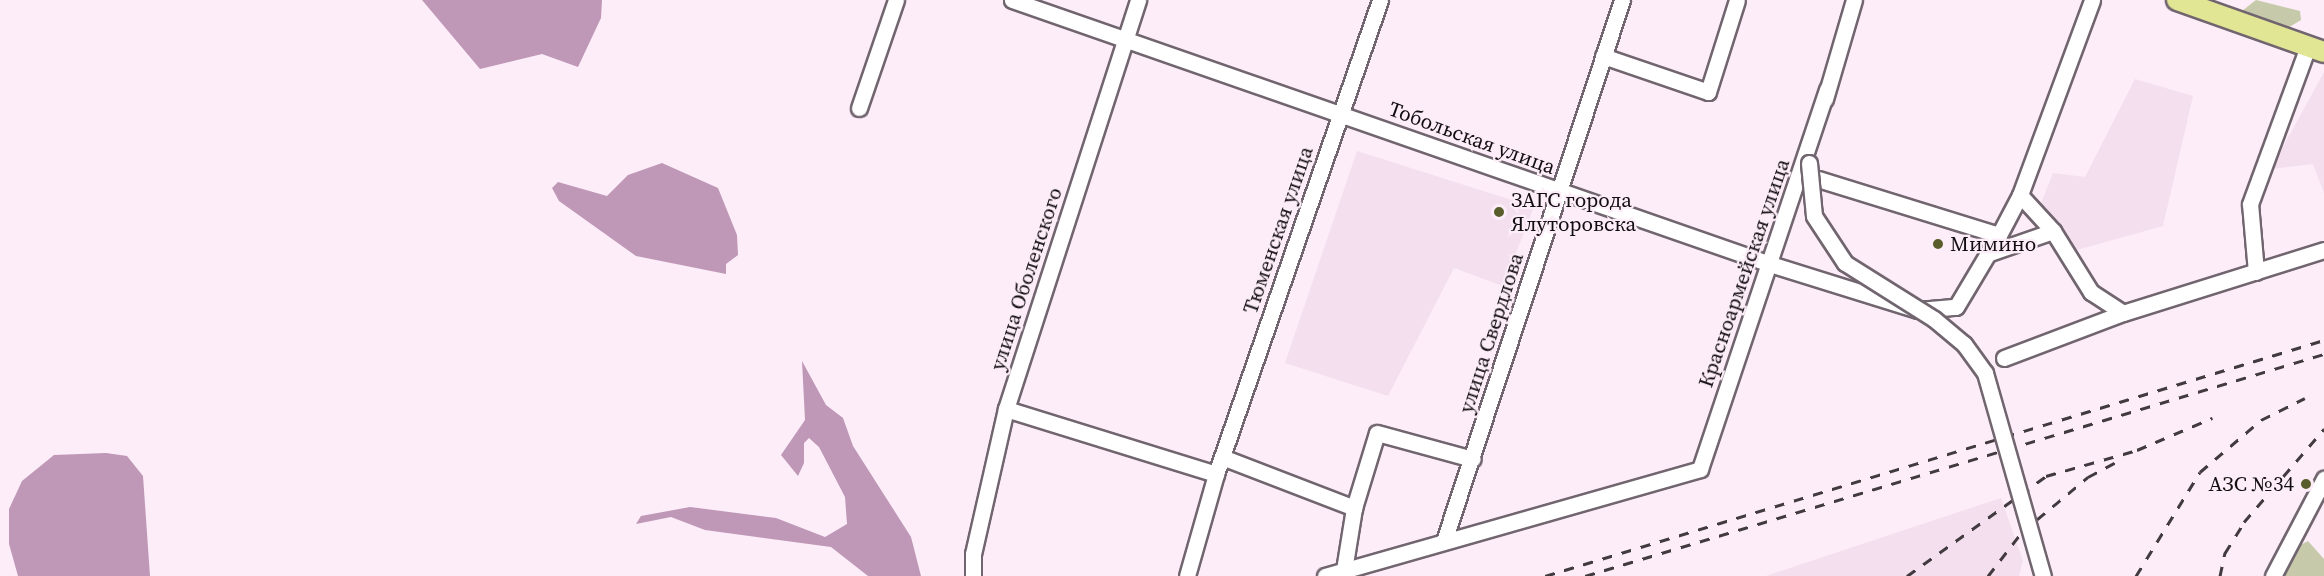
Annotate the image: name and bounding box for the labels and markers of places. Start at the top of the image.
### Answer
place label: ЗАГС города Ялуторовска [1511,187,1636,237]
marker: ЗАГС города Ялуторовска [1492,205,1506,219]
place label: Мимино [1950,231,2036,257]
marker: Мимино [1931,237,1945,251]
place label: АЗС №34 [2208,471,2294,497]
marker: АЗС №34 [2299,477,2313,491]

